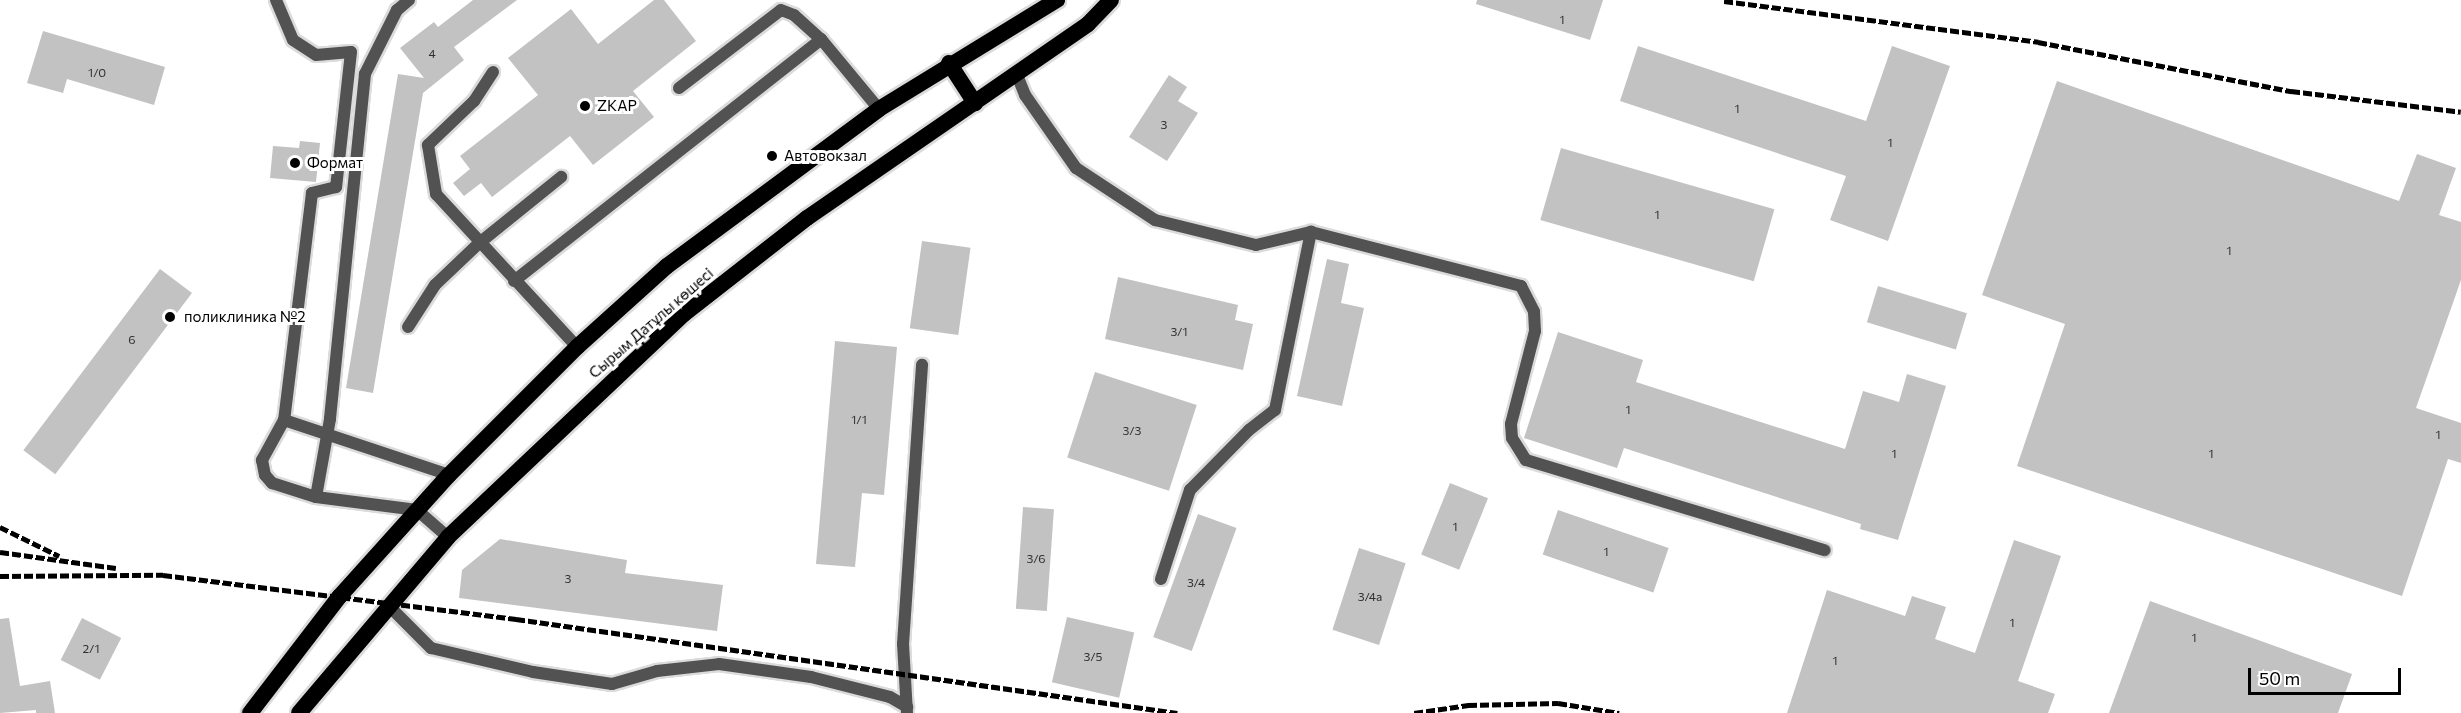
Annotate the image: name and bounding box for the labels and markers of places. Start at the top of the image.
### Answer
place label: ZKAP [597,97,637,115]
marker: ZKAP [578,99,592,113]
place label: Автовокзал [784,147,867,165]
marker: Автовокзал [765,149,779,163]
place label: Формат [307,154,363,172]
marker: Формат [288,156,302,170]
marker: поликлиника №2 [161,308,179,326]
place label: поликлиника №2 [184,308,306,326]

